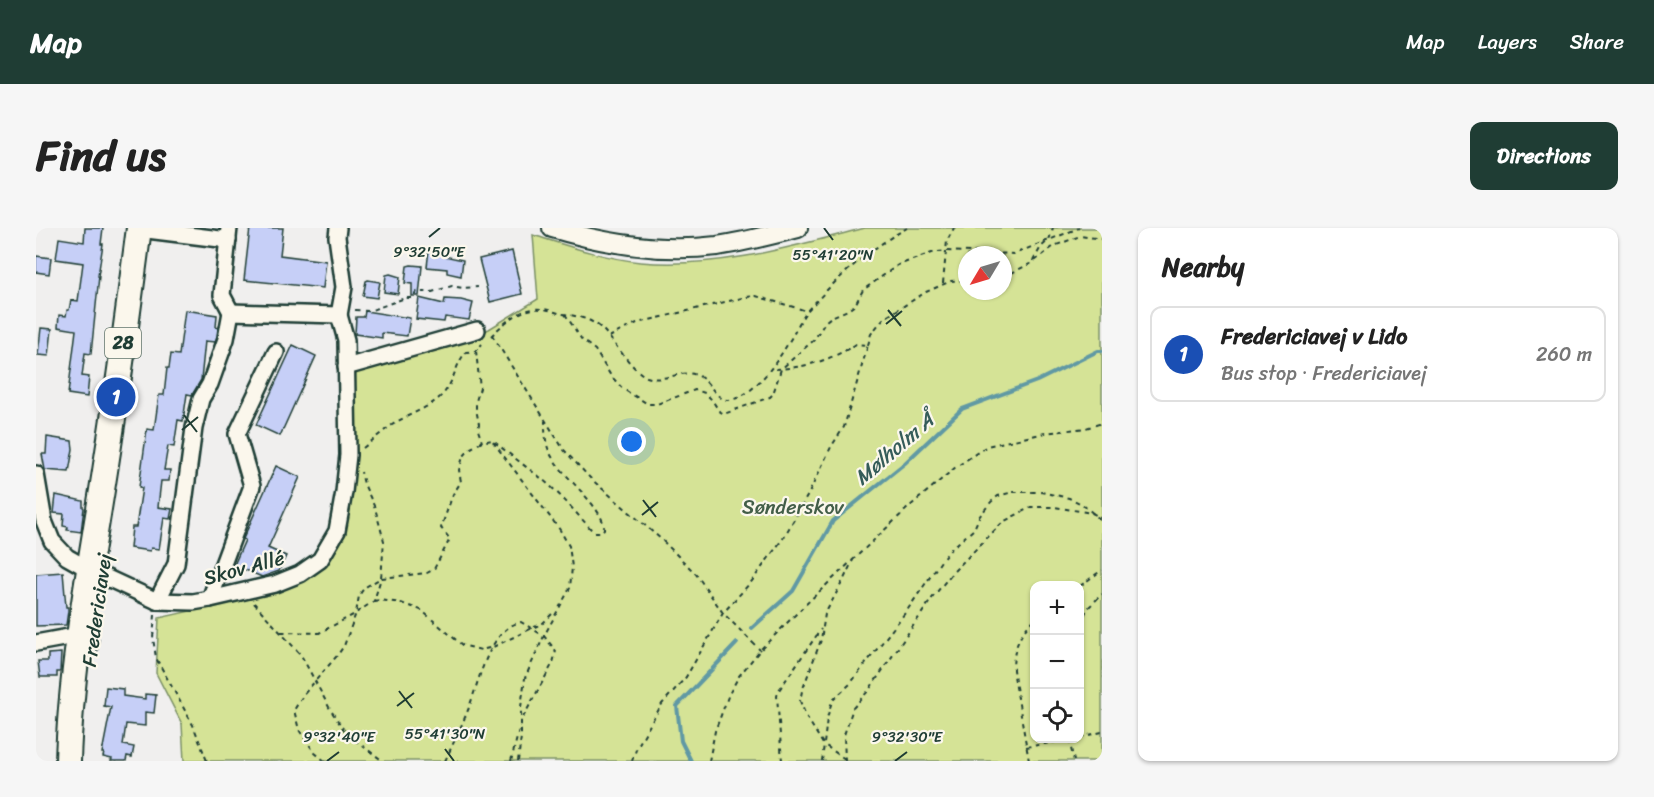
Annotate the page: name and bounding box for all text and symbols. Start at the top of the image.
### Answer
text: Map [30,18,82,67]
text: Map [1406,23,1445,61]
text: Layers [1478,23,1537,61]
text: Share [1570,23,1624,61]
text: Find us [36,119,166,193]
button: Directions [1470,122,1618,190]
text: 9°32'50"E [393,239,466,265]
text: 55°41'20"N [793,242,874,268]
text: Nearby [1162,244,1244,290]
north arrow [958,246,1012,300]
text: Fredericiavej v Lido [1221,317,1407,356]
road number: 28 [105,328,141,358]
text: 1 [1179,337,1188,372]
text: 260 m [1536,337,1592,372]
text: Bus stop · Fredericiavej [1221,356,1427,391]
pin: 1 [96,374,136,420]
water label: Mølholm Å [845,399,947,495]
your location [617,427,646,456]
park label: Sønderskov [742,490,845,525]
street label: Skov Allé [200,540,288,596]
street label: Fredericiavej [72,550,122,669]
map controls [1030,581,1084,743]
button: + [1030,581,1084,635]
button: − [1030,635,1084,689]
button: locate [1030,689,1084,743]
text: 55°41'30"N [405,721,486,747]
text: 9°32'40"E [303,724,376,750]
text: 9°32'30"E [872,724,944,750]

